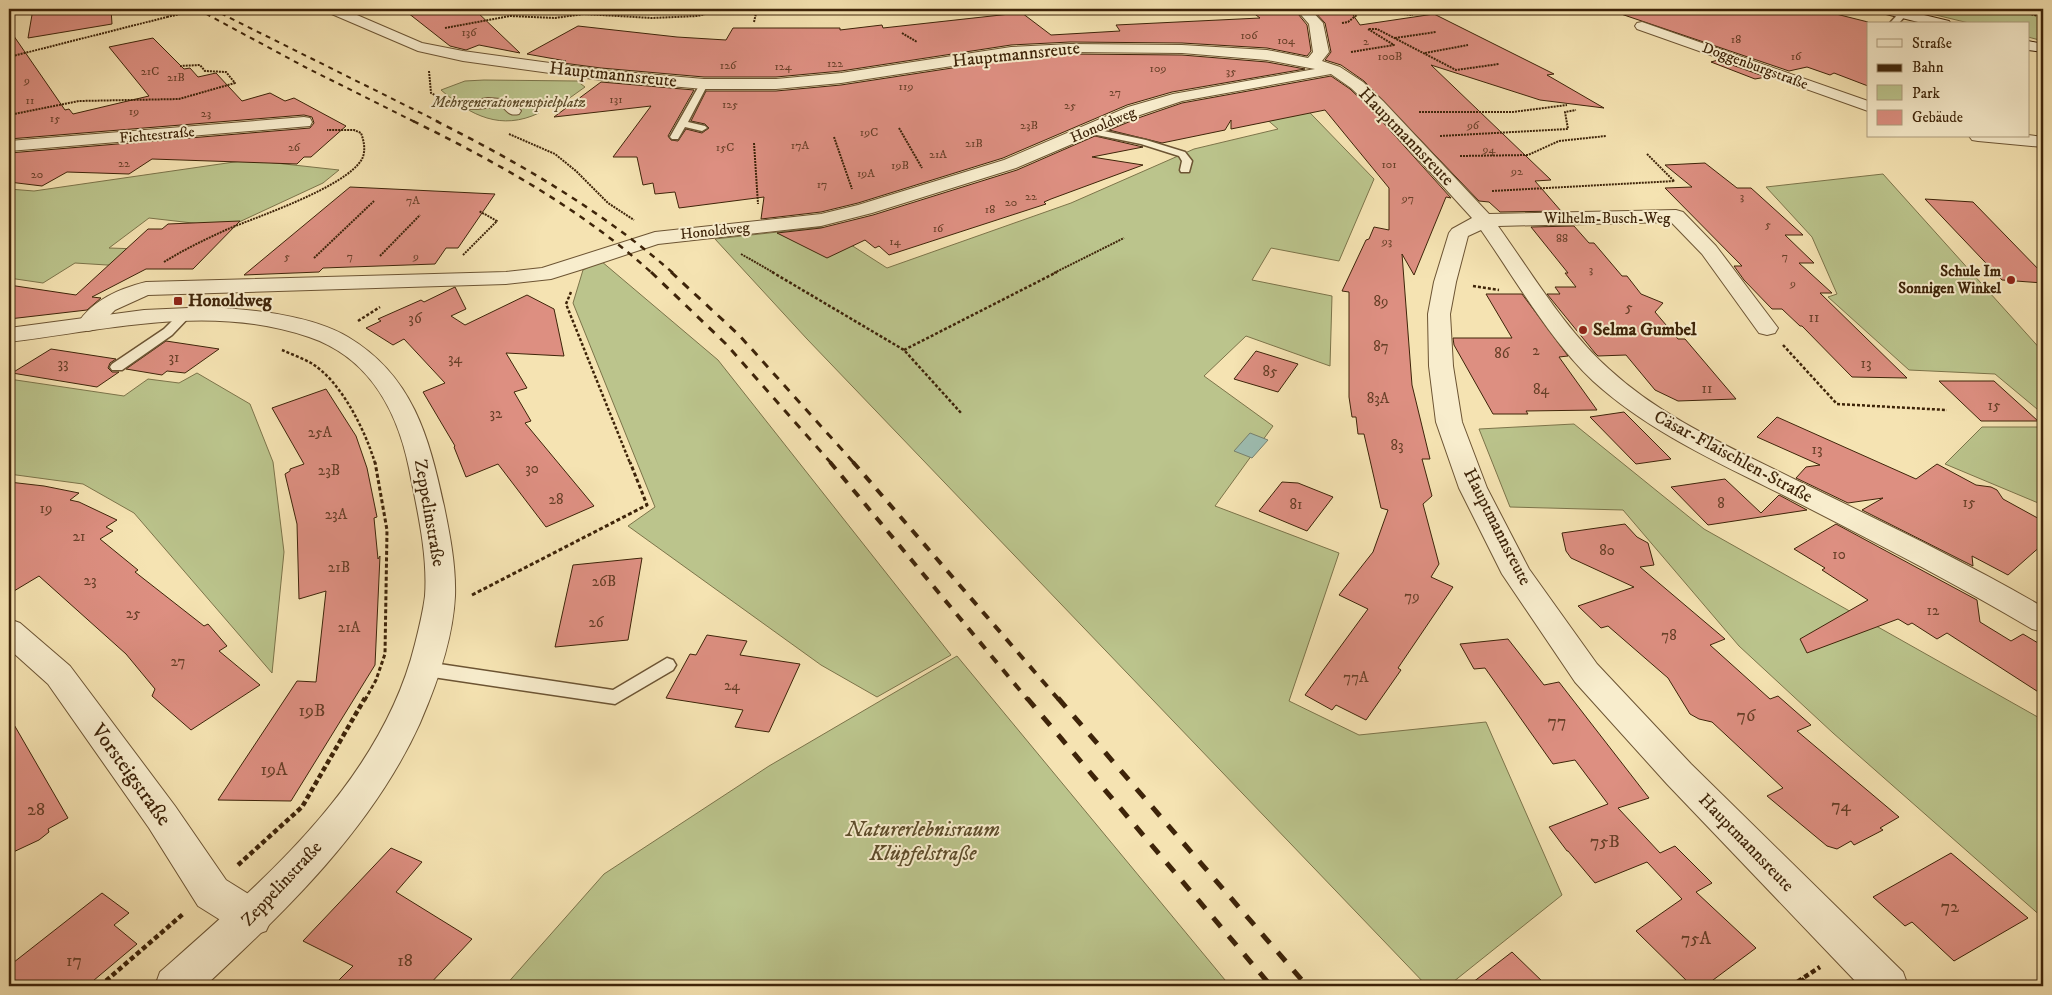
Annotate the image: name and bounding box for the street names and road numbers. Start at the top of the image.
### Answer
street label: Hauptmannsreute [951,37,1081,73]
street label: Doggenburgstraße [1699,38,1811,94]
street label: Hauptmannsreute [548,57,678,93]
street label: Hauptmannsreute [1354,83,1458,191]
street label: Honoldweg [1067,102,1139,147]
street label: Fichtestraße [119,122,195,148]
street label: Wilhelm-Busch-Weg [1543,209,1671,228]
street label: Honoldweg [679,218,751,244]
street label: Cäsar-Flaischlen-Straße [1650,406,1816,508]
street label: Zeppelinstraße [409,458,449,568]
street label: Hauptmannsreute [1458,465,1536,589]
street label: Vorsteigstraße [85,718,177,831]
street label: Hauptmannsreute [1694,789,1798,897]
street label: Zeppelinstraße [237,837,327,931]

